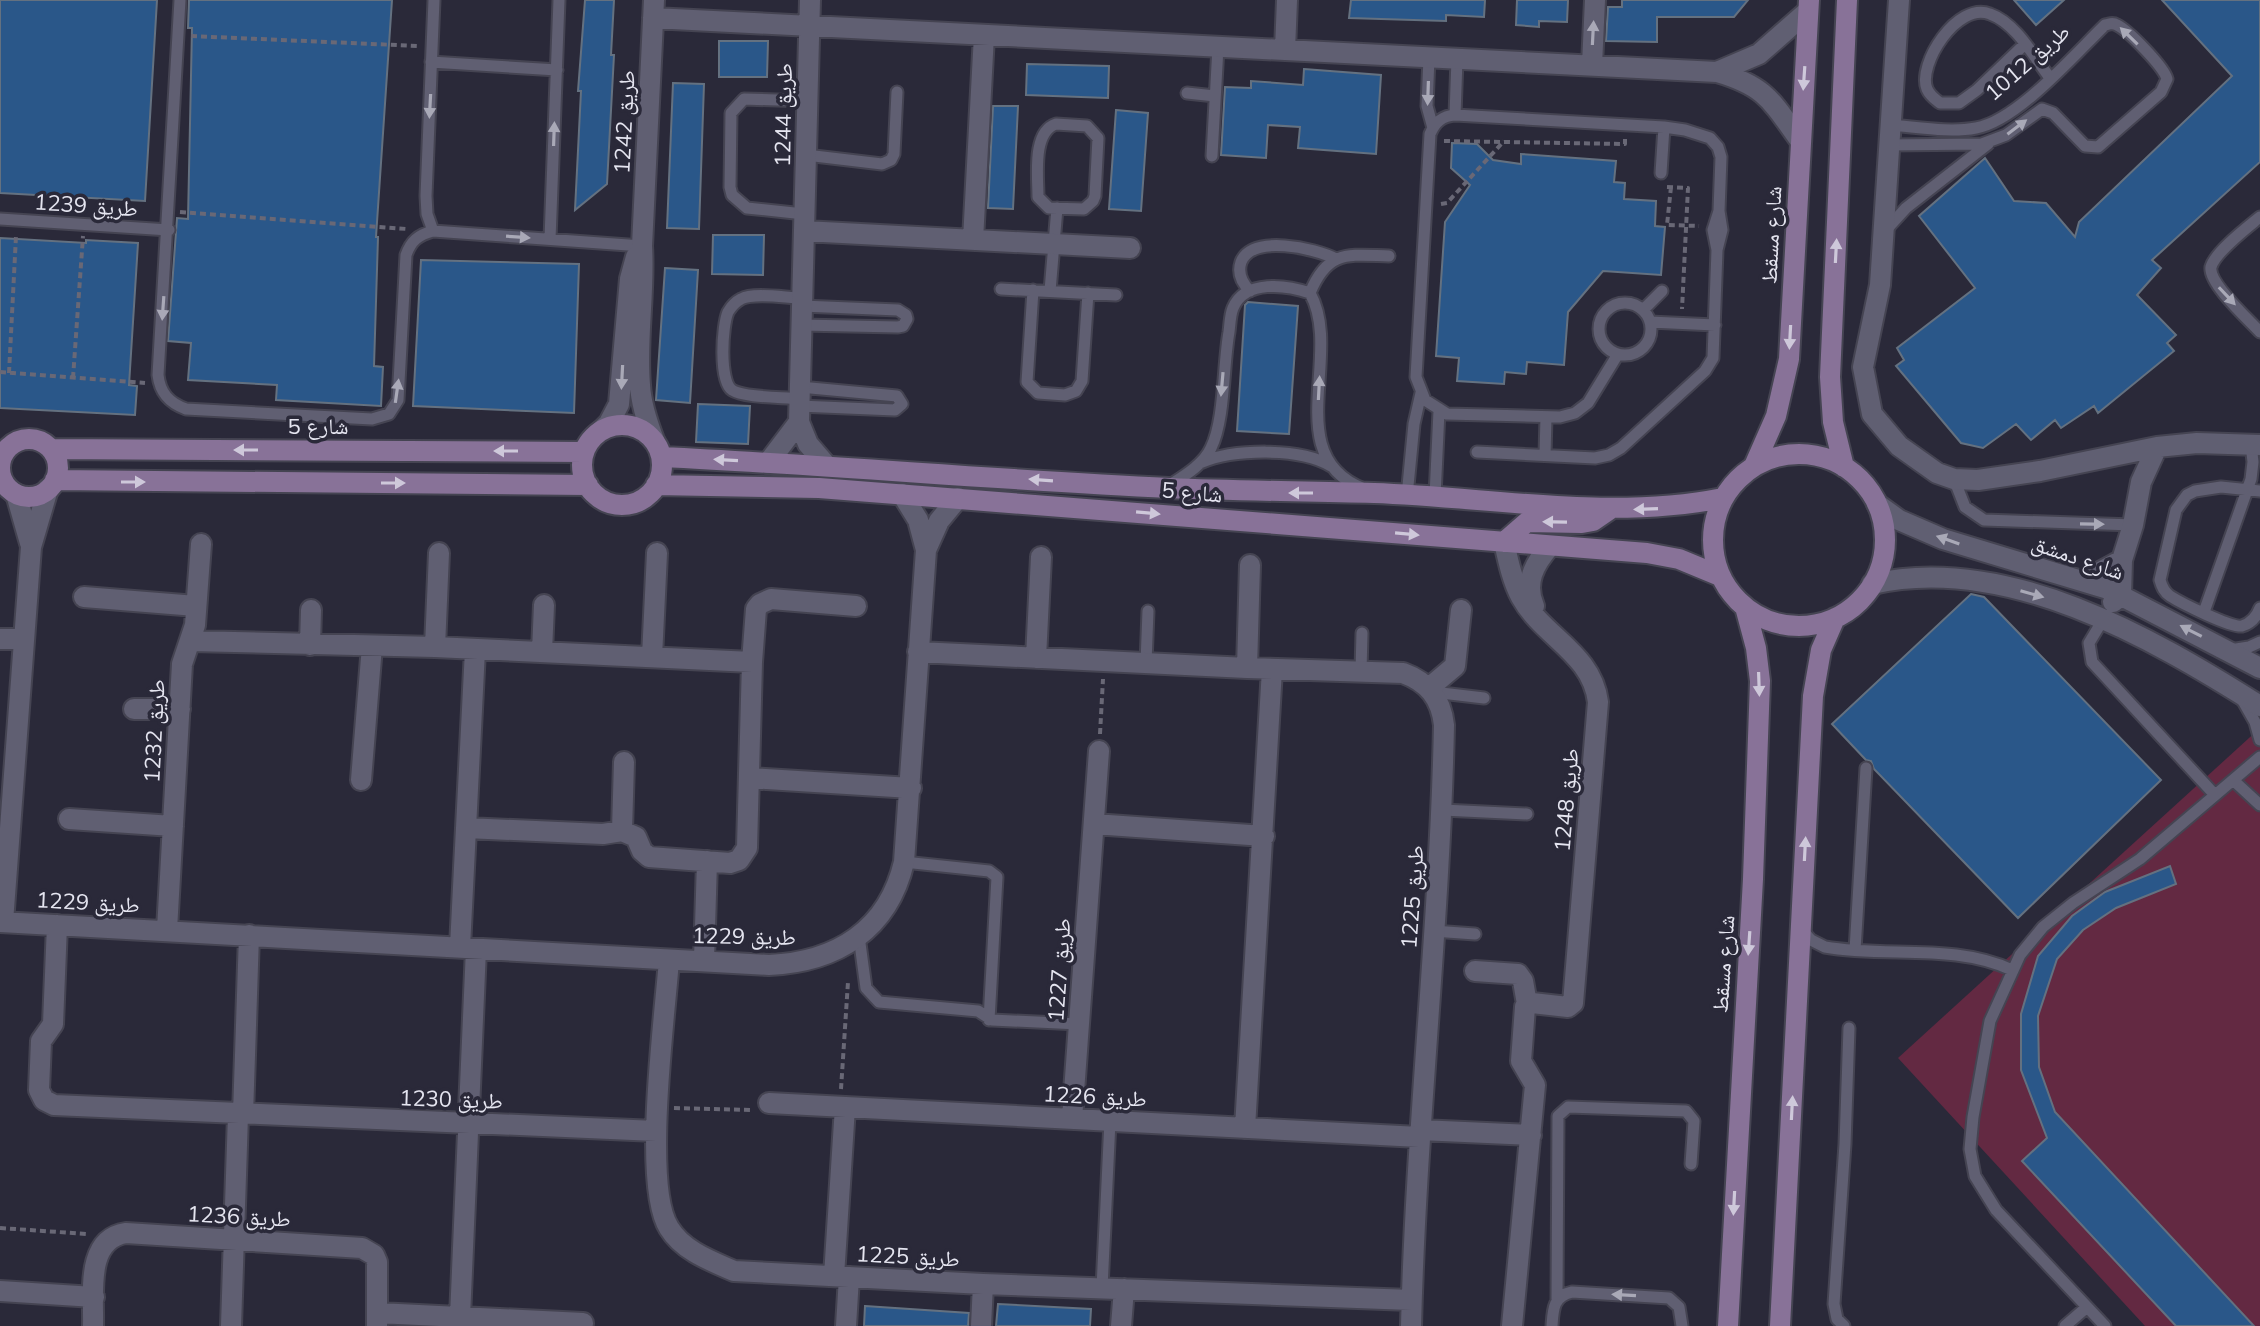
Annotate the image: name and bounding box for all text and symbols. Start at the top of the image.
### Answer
street label: طريق 1012 [1979,17,2075,107]
one-way arrow [1587,20,1600,45]
one-way arrow [2120,27,2139,46]
street label: طريق 1244 [768,63,798,167]
one-way arrow [1797,66,1810,91]
street label: طريق 1242 [607,70,641,174]
one-way arrow [1421,81,1434,106]
one-way arrow [423,94,436,119]
one-way arrow [2007,119,2027,135]
one-way arrow [548,121,561,146]
street label: شارع مسقط [1754,185,1788,285]
street label: طريق 1239 [33,187,139,223]
one-way arrow [506,231,531,244]
one-way arrow [1829,238,1842,263]
one-way arrow [2217,286,2235,305]
one-way arrow [156,296,169,321]
one-way arrow [1783,325,1796,350]
one-way arrow [615,365,628,390]
one-way arrow [1215,372,1228,397]
one-way arrow [1313,375,1326,400]
one-way arrow [391,379,404,404]
street label: شارع 5 [288,412,348,440]
one-way arrow [233,444,258,456]
one-way arrow [493,445,518,457]
one-way arrow [713,454,738,467]
one-way arrow [1028,473,1053,486]
street label: شارع 5 [1161,475,1223,509]
one-way arrow [121,476,146,488]
one-way arrow [381,477,406,490]
one-way arrow [1288,487,1313,499]
one-way arrow [1633,502,1658,515]
one-way arrow [1136,507,1161,520]
one-way arrow [1542,516,1567,529]
one-way arrow [2080,517,2105,530]
one-way arrow [1395,527,1420,540]
street label: شارع دمشق [2028,528,2128,586]
one-way arrow [1936,534,1960,546]
one-way arrow [2019,589,2044,601]
one-way arrow [2180,624,2203,638]
one-way arrow [1753,671,1766,697]
street label: طريق 1232 [137,679,171,783]
street label: طريق 1248 [1548,747,1584,853]
one-way arrow [1799,836,1812,861]
street label: طريق 1225 [1394,844,1430,950]
street label: طريق 1229 [36,885,140,919]
street label: شارع مسقط [1706,914,1740,1014]
street label: طريق 1227 [1041,917,1077,1023]
street label: طريق 1229 [692,921,796,951]
one-way arrow [1742,931,1755,956]
street label: طريق 1226 [1043,1079,1147,1113]
street label: طريق 1230 [399,1083,503,1115]
one-way arrow [1785,1095,1798,1120]
one-way arrow [1728,1191,1741,1216]
street label: طريق 1236 [187,1199,291,1233]
street label: طريق 1225 [856,1239,960,1273]
one-way arrow [1611,1288,1636,1301]

